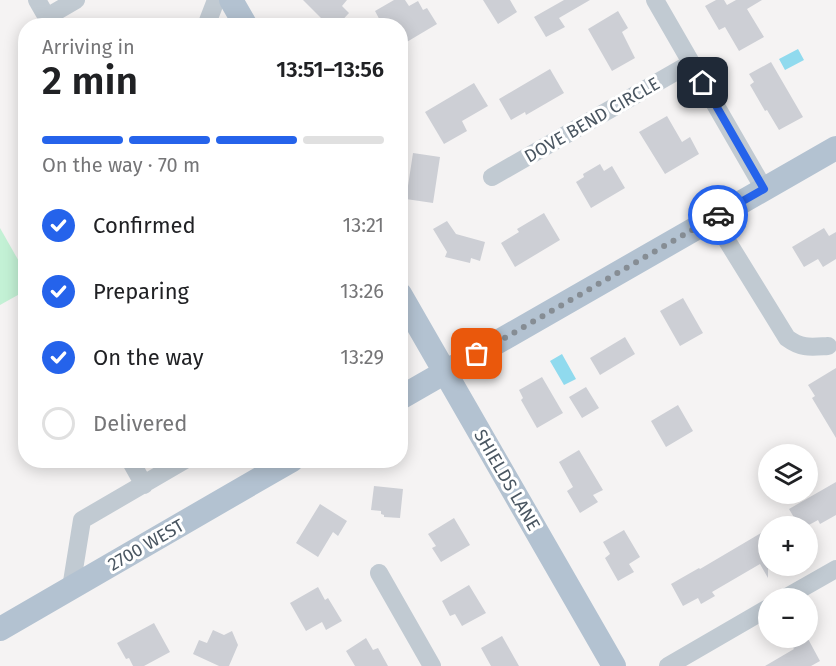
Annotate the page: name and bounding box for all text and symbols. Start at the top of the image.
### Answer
text: Arriving in [42,35,135,59]
text: 13:51–13:56 [276,56,384,83]
pin [677,57,728,108]
text: 2 min [42,58,138,104]
icon: home [686,66,719,99]
street label: DOVE BEND CIRCLE [521,72,663,168]
text: On the way · 70 m [42,153,200,177]
courier [688,185,748,245]
icon: car [702,199,735,232]
icon: check [42,209,75,242]
text: Confirmed [93,212,196,239]
text: 13:21 [343,213,384,237]
icon: check [42,275,75,308]
text: Preparing [93,278,189,305]
text: 13:26 [340,279,384,303]
pin [451,328,502,379]
icon: bag [460,337,493,370]
icon: check [42,341,75,374]
text: On the way [93,344,204,371]
text: 13:29 [340,345,384,369]
text: Delivered [93,410,188,437]
street label: SHIELDS LANE [469,425,545,535]
map controls [758,444,818,648]
button: layers [758,444,818,504]
street label: 2700 WEST [104,514,189,576]
button: + [758,516,818,576]
button: − [758,588,818,648]

